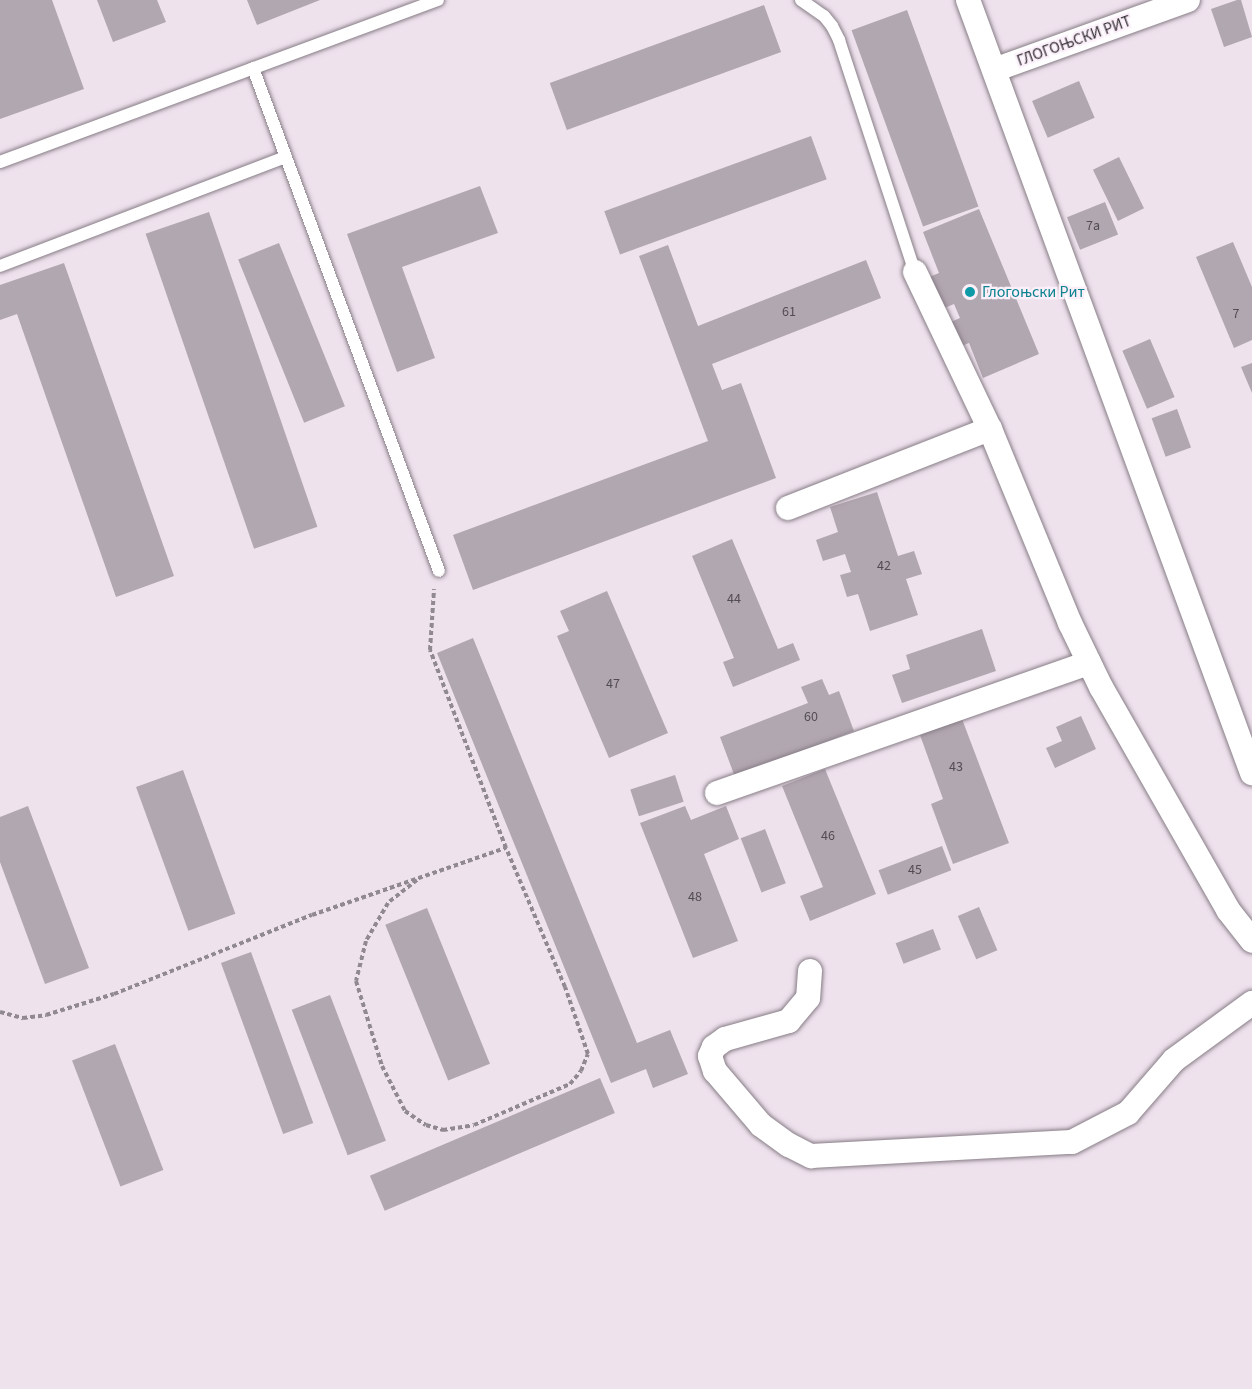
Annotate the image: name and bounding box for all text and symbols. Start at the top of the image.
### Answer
street label: ГЛОГОЊСКИ РИТ [1014,11,1134,71]
house number: 7a [1086,218,1100,234]
place label: Глогоњски Рит [982,282,1085,302]
marker: Глогоњски Рит [963,285,977,299]
house number: 61 [782,304,796,320]
house number: 7 [1233,306,1239,322]
house number: 42 [877,558,891,574]
house number: 44 [727,591,741,607]
house number: 47 [606,676,620,692]
house number: 60 [804,709,818,725]
house number: 43 [949,759,963,775]
house number: 46 [821,828,835,844]
house number: 45 [908,862,922,878]
house number: 48 [688,889,702,905]

